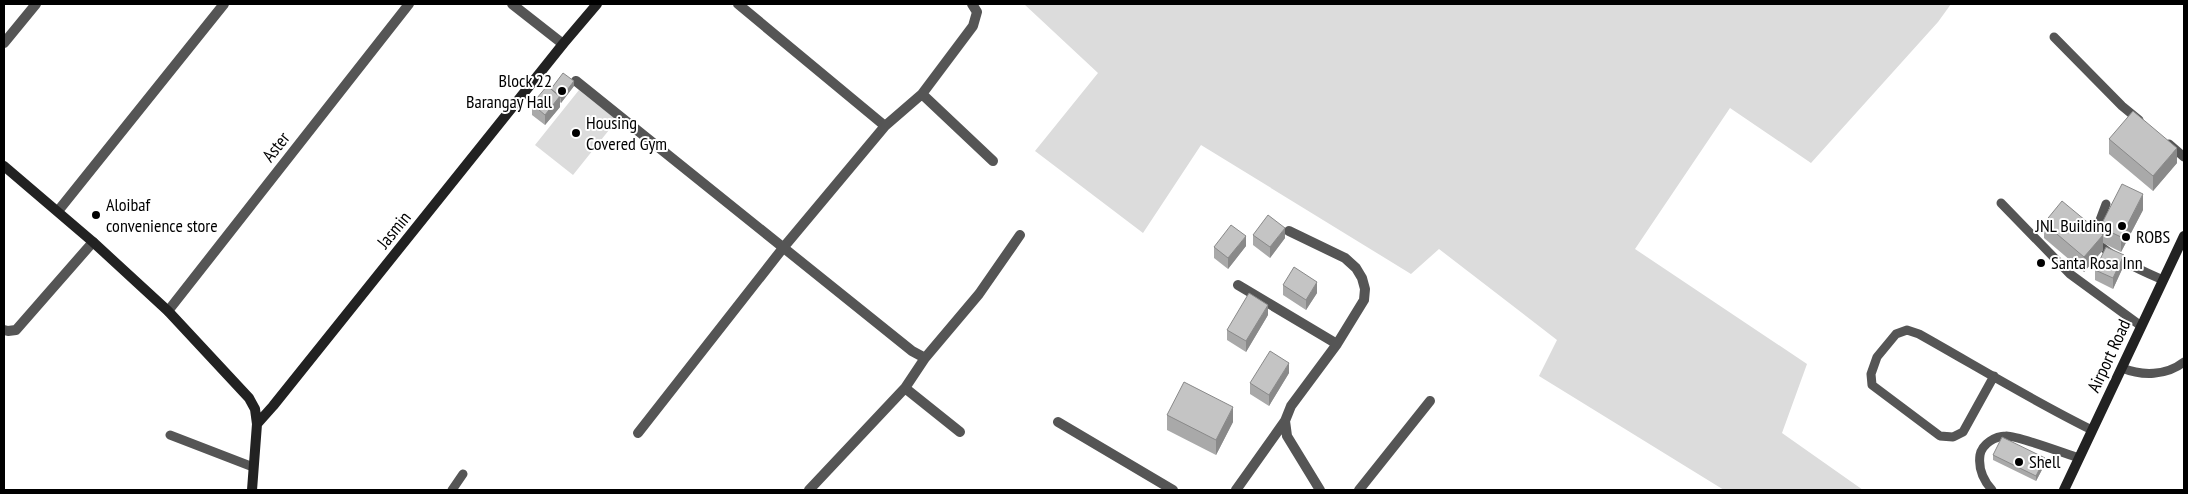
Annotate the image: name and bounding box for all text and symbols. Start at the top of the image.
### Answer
place label: Block 22 Barangay Hall [466,69,553,113]
marker: Block 22 Barangay Hall [556,85,568,97]
place label: Housing Covered Gym [586,111,667,155]
street label: Aster [257,127,294,166]
marker: Housing Covered Gym [570,127,582,139]
place label: Aloibaf convenience store [106,193,218,237]
street label: Jasmin [371,206,415,254]
marker: Aloibaf convenience store [90,209,102,221]
place label: JNL Building [2035,214,2112,237]
marker: JNL Building [2116,220,2128,232]
place label: ROBS [2136,225,2170,248]
marker: ROBS [2120,231,2132,243]
place label: Santa Rosa Inn [2051,251,2143,274]
marker: Santa Rosa Inn [2035,257,2047,269]
street label: Airport Road [2082,316,2135,396]
place label: Shell [2029,450,2061,473]
marker: Shell [2013,456,2025,468]

